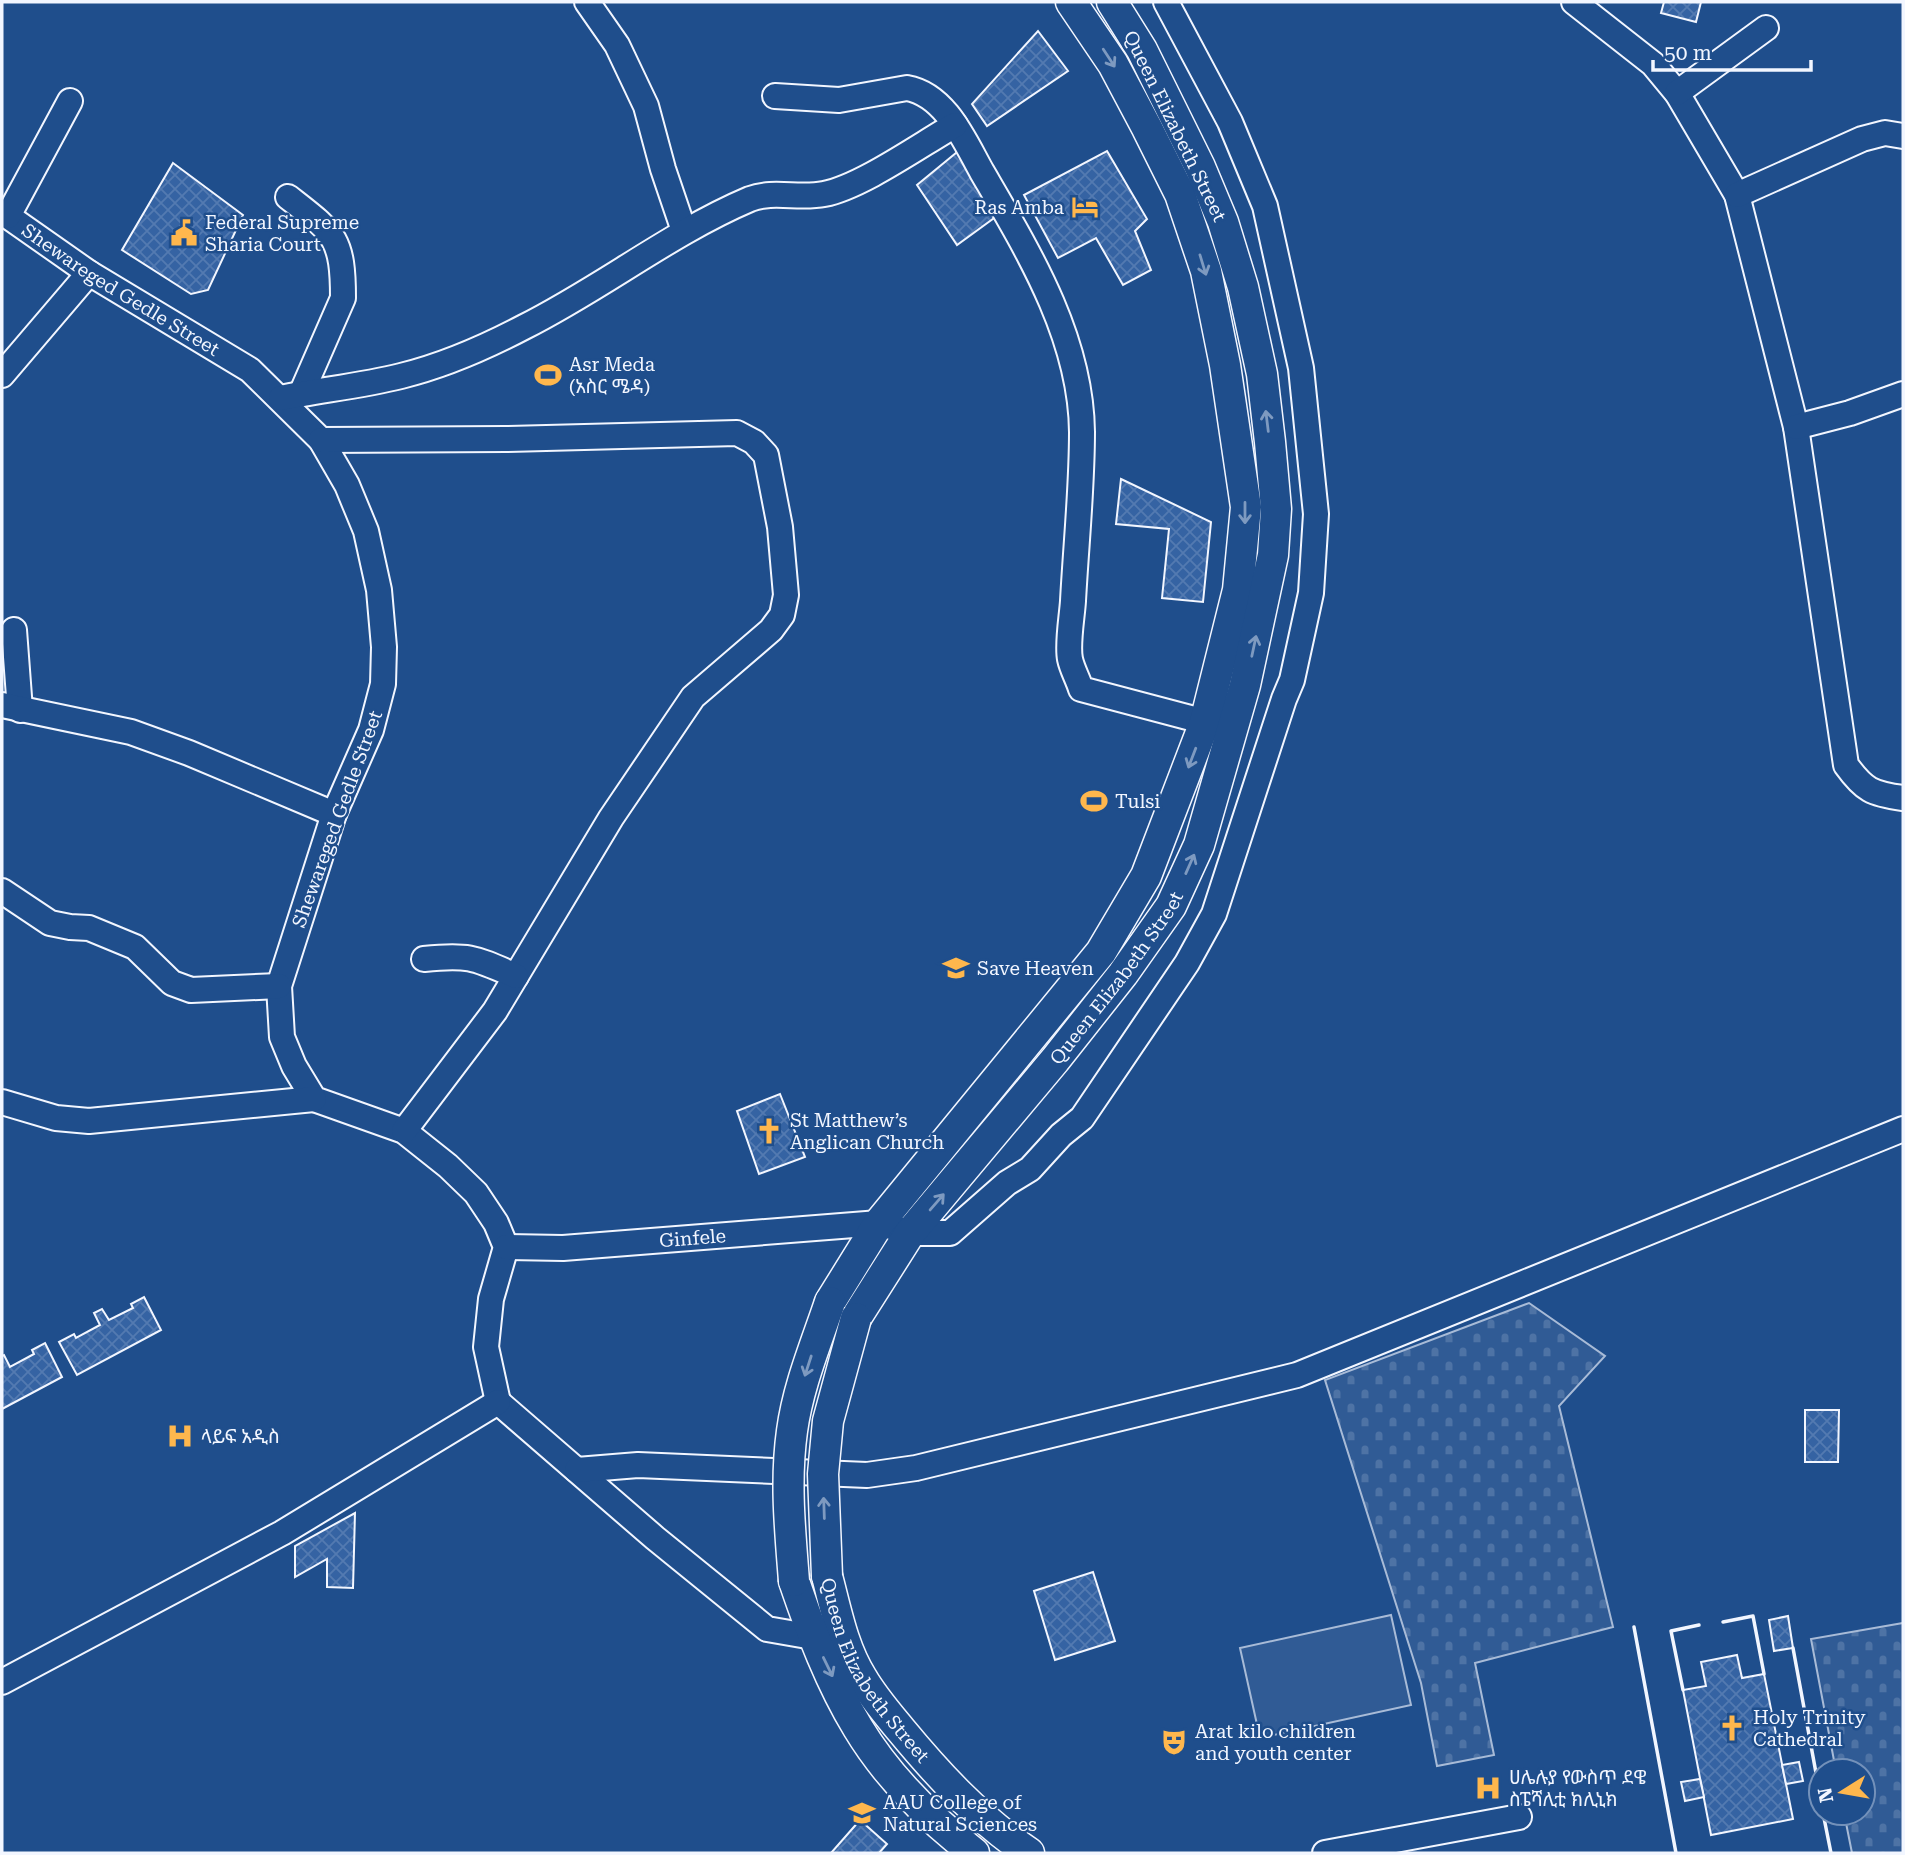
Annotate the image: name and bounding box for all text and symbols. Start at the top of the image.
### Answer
street label: Queen Elizabeth Street [1119,27,1231,225]
scale bar [1653,28,1811,72]
text: 50 m [1664,41,1712,65]
one-way arrow [1102,48,1116,68]
hotel icon: Ras Amba [1070,192,1100,222]
place label: Ras Amba [974,196,1065,219]
place label: Federal Supreme Sharia Court [205,211,359,256]
street label: Shewareged Gedle Street [18,218,224,361]
public building icon: Federal Supreme Sharia Court [169,218,199,248]
one-way arrow [1198,253,1211,275]
place label: Asr Meda (አስር ሜዳ) [569,353,656,398]
sports icon: Asr Meda (አስር ሜዳ) [533,360,563,390]
one-way arrow [1261,410,1274,433]
one-way arrow [1238,501,1252,524]
one-way arrow [1247,635,1261,658]
street label: Shewareged Gedle Street [287,707,387,931]
one-way arrow [1185,746,1197,768]
sports icon: Tulsi [1079,786,1109,816]
place label: Tulsi [1115,790,1160,813]
one-way arrow [1184,854,1197,875]
street label: Queen Elizabeth Street [1045,888,1188,1069]
school or university icon: Save Heaven [941,953,971,983]
place label: Save Heaven [977,957,1094,980]
place label: St Matthew’s Anglican Church [790,1109,944,1154]
church icon: St Matthew’s Anglican Church [754,1116,784,1146]
one-way arrow [929,1193,945,1211]
street label: Ginfele [658,1224,727,1252]
one-way arrow [801,1355,813,1377]
hospital icon: ላይፍ አዲስ [165,1421,195,1451]
place label: ላይፍ አዲስ [201,1425,280,1448]
one-way arrow [818,1497,831,1520]
street label: Queen Elizabeth Street [816,1575,935,1767]
one-way arrow [821,1656,835,1677]
place label: Holy Trinity Cathedral [1753,1706,1866,1751]
church icon: Holy Trinity Cathedral [1717,1713,1747,1743]
place label: Arat kilo children and youth center [1195,1720,1356,1765]
theatre icon: Arat kilo children and youth center [1159,1727,1189,1757]
north arrow [1807,1757,1877,1827]
place label: ሀሌሉያ የውስጥ ደዌ ስፔሻሊቲ ክሊኒክ [1509,1766,1646,1811]
hospital icon: ሀሌሉያ የውስጥ ደዌ ስፔሻሊቲ ክሊኒክ [1473,1773,1503,1803]
text: N [1813,1785,1838,1805]
place label: AAU College of Natural Sciences [883,1791,1037,1836]
school or university icon: AAU College of Natural Sciences [847,1798,877,1828]

